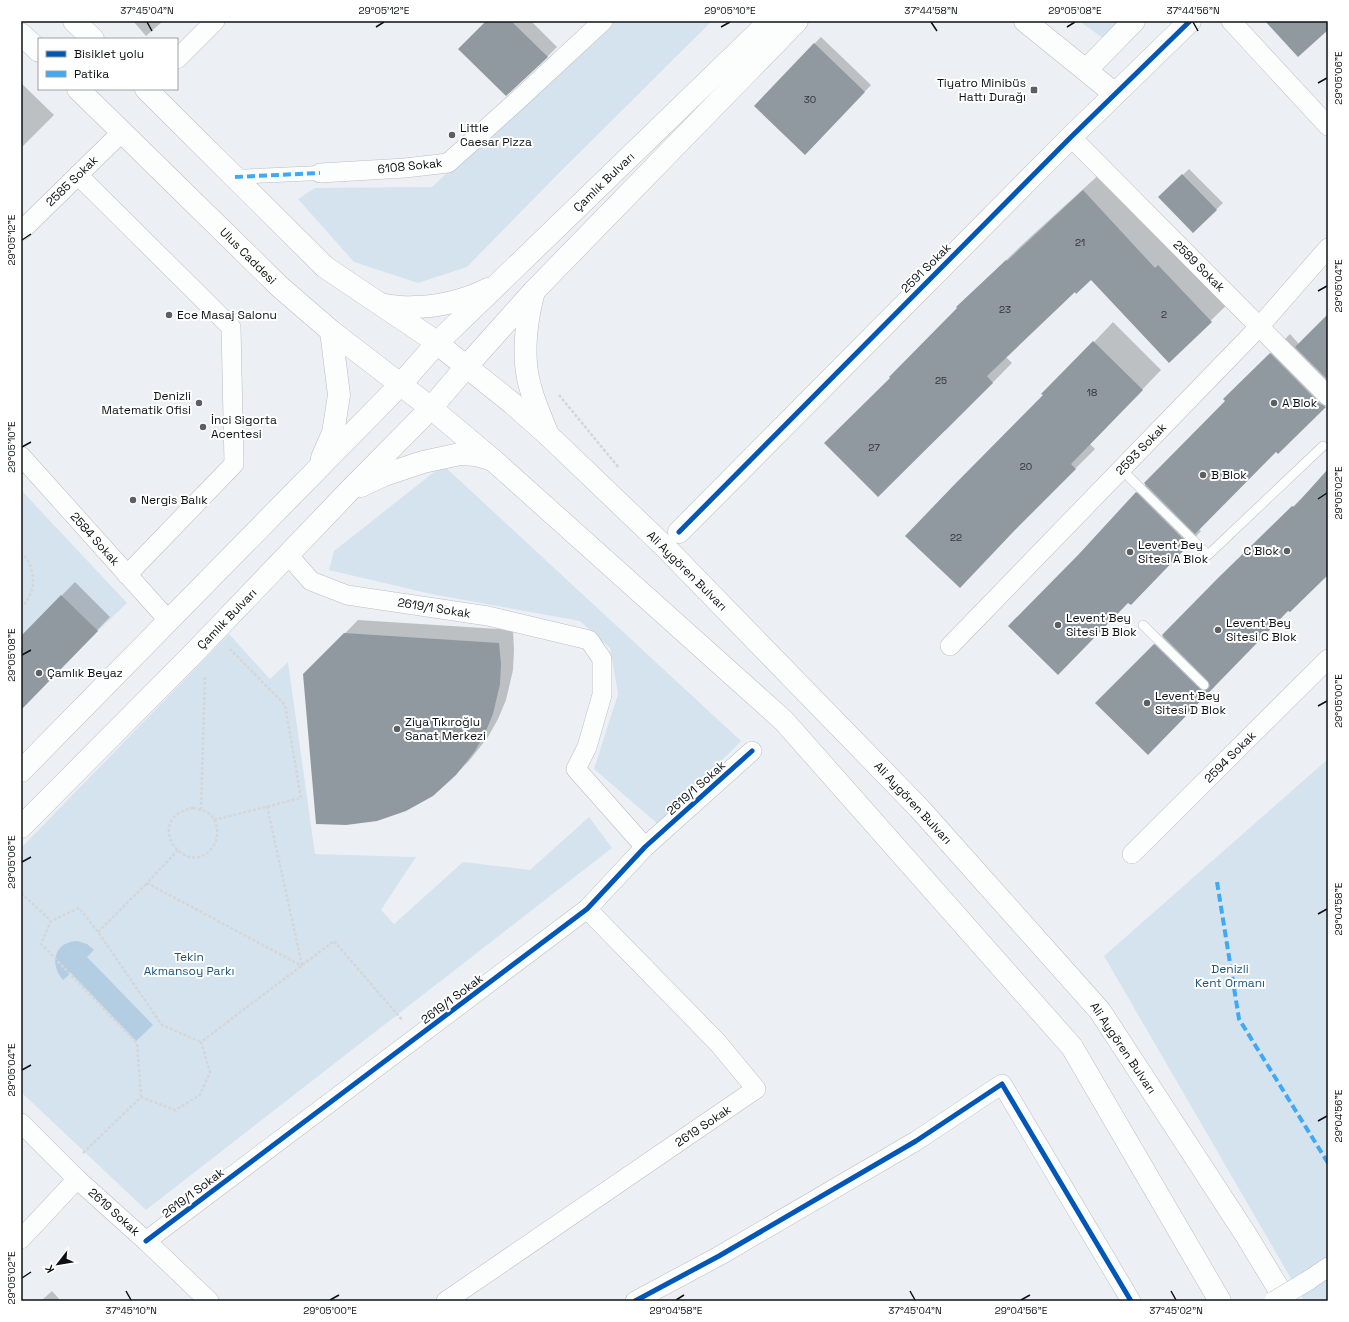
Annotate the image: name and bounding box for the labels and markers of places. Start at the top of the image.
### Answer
place label: Tiyatro Minibüs Hattı Durağı [937,75,1026,105]
marker: Tiyatro Minibüs Hattı Durağı [1029,85,1039,95]
place label: Little Caesar Pizza [460,120,532,150]
marker: Little Caesar Pizza [447,130,457,140]
place label: Ece Masaj Salonu [177,307,277,323]
marker: Ece Masaj Salonu [164,310,174,320]
place label: Denizli Matematik Ofisi [102,388,191,418]
place label: A Blok [1282,395,1318,411]
marker: Denizli Matematik Ofisi [194,398,204,408]
marker: A Blok [1269,398,1279,408]
place label: İnci Sigorta Acentesi [211,412,277,442]
marker: İnci Sigorta Acentesi [198,422,208,432]
place label: B Blok [1211,467,1247,483]
marker: B Blok [1198,470,1208,480]
place label: Nergis Balık [141,492,208,508]
marker: Nergis Balık [128,495,138,505]
place label: Levent Bey Sitesi A Blok [1138,537,1209,567]
place label: C Blok [1243,543,1280,559]
marker: C Blok [1282,546,1292,556]
marker: Levent Bey Sitesi A Blok [1125,547,1135,557]
place label: Levent Bey Sitesi B Blok [1066,610,1137,640]
place label: Levent Bey Sitesi C Blok [1226,615,1297,645]
marker: Levent Bey Sitesi B Blok [1053,620,1063,630]
marker: Levent Bey Sitesi C Blok [1213,625,1223,635]
place label: Çamlık Beyaz [47,665,123,681]
marker: Çamlık Beyaz [34,668,44,678]
place label: Levent Bey Sitesi D Blok [1155,688,1226,718]
marker: Levent Bey Sitesi D Blok [1142,698,1152,708]
place label: Ziya Tıkıroğlu Sanat Merkezi [405,714,486,744]
marker: Ziya Tıkıroğlu Sanat Merkezi [392,724,402,734]

